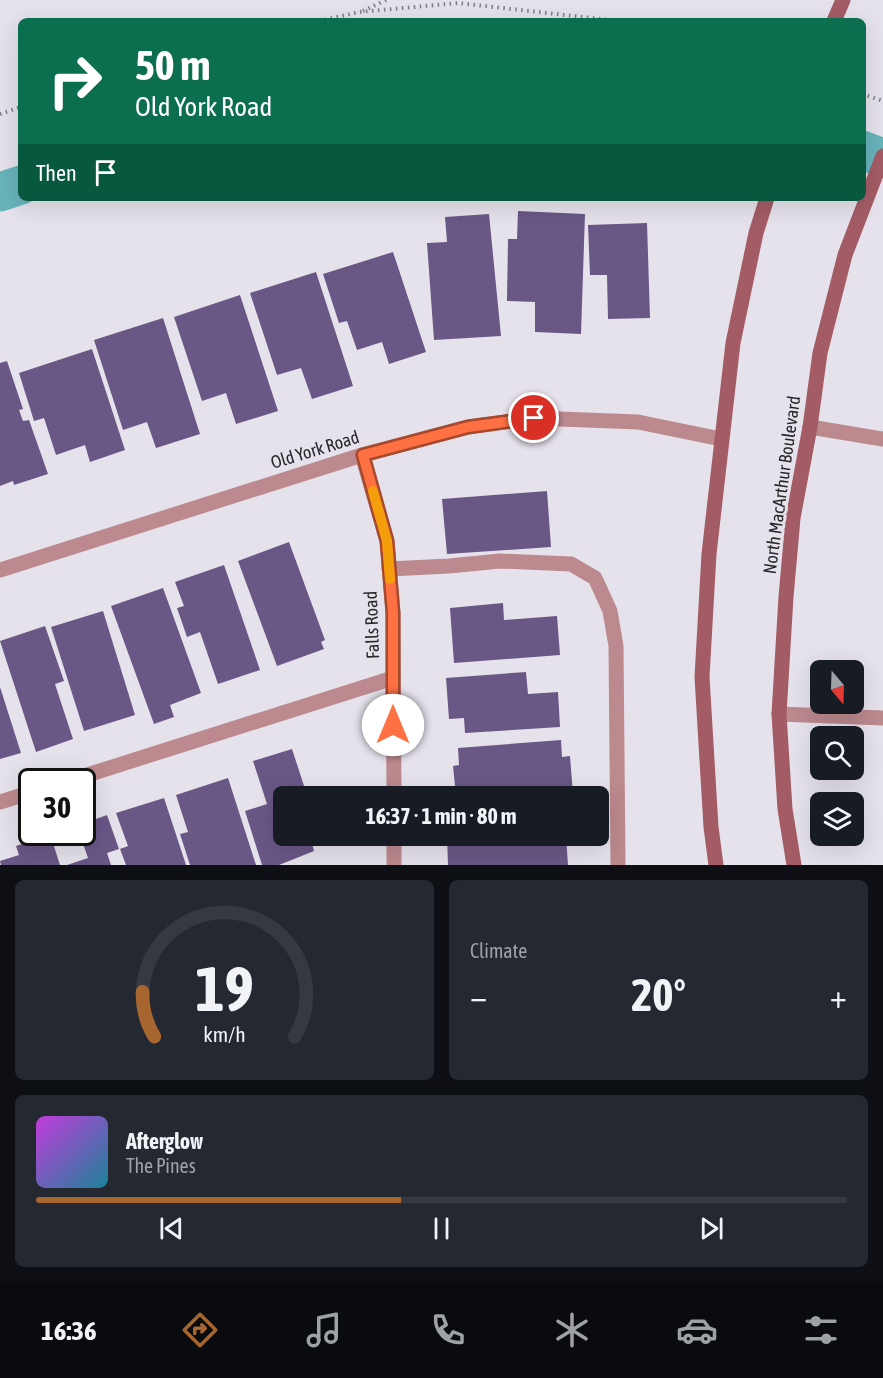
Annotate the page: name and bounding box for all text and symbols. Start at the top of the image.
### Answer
text: 50 m [135,41,210,89]
icon: right [36,42,114,120]
text: Old York Road [135,91,272,122]
icon: arrive [89,156,122,189]
text: Then [36,160,77,186]
pin [508,392,559,443]
street label: North MacArthur Boulevard [759,394,804,575]
icon: arrive [517,401,550,434]
street label: Old York Road [268,426,362,473]
street label: Falls Road [360,591,383,659]
north arrow [810,660,864,714]
map controls [810,660,864,846]
position arrow [361,693,425,757]
button: search [810,726,864,780]
speed limit sign: 30 [18,768,96,846]
button: layers [810,792,864,846]
text: 16:37 · 1 min · 80 m [365,803,517,829]
text: Climate [470,939,527,962]
text: 19 [195,953,254,1024]
text: 20° [631,969,686,1021]
text: − [470,977,487,1015]
text: + [830,977,847,1015]
text: km/h [203,1022,246,1047]
text: Afterglow [126,1128,203,1154]
text: The Pines [126,1154,196,1177]
icon: previous [155,1212,188,1245]
icon: pause [425,1212,458,1245]
icon: next [695,1212,728,1245]
icon: directions [179,1309,221,1351]
icon: music [303,1309,345,1351]
icon: phone [427,1309,469,1351]
icon: climate [551,1309,593,1351]
icon: car [676,1309,718,1351]
icon: filters [800,1309,842,1351]
text: 16:36 [41,1315,97,1346]

